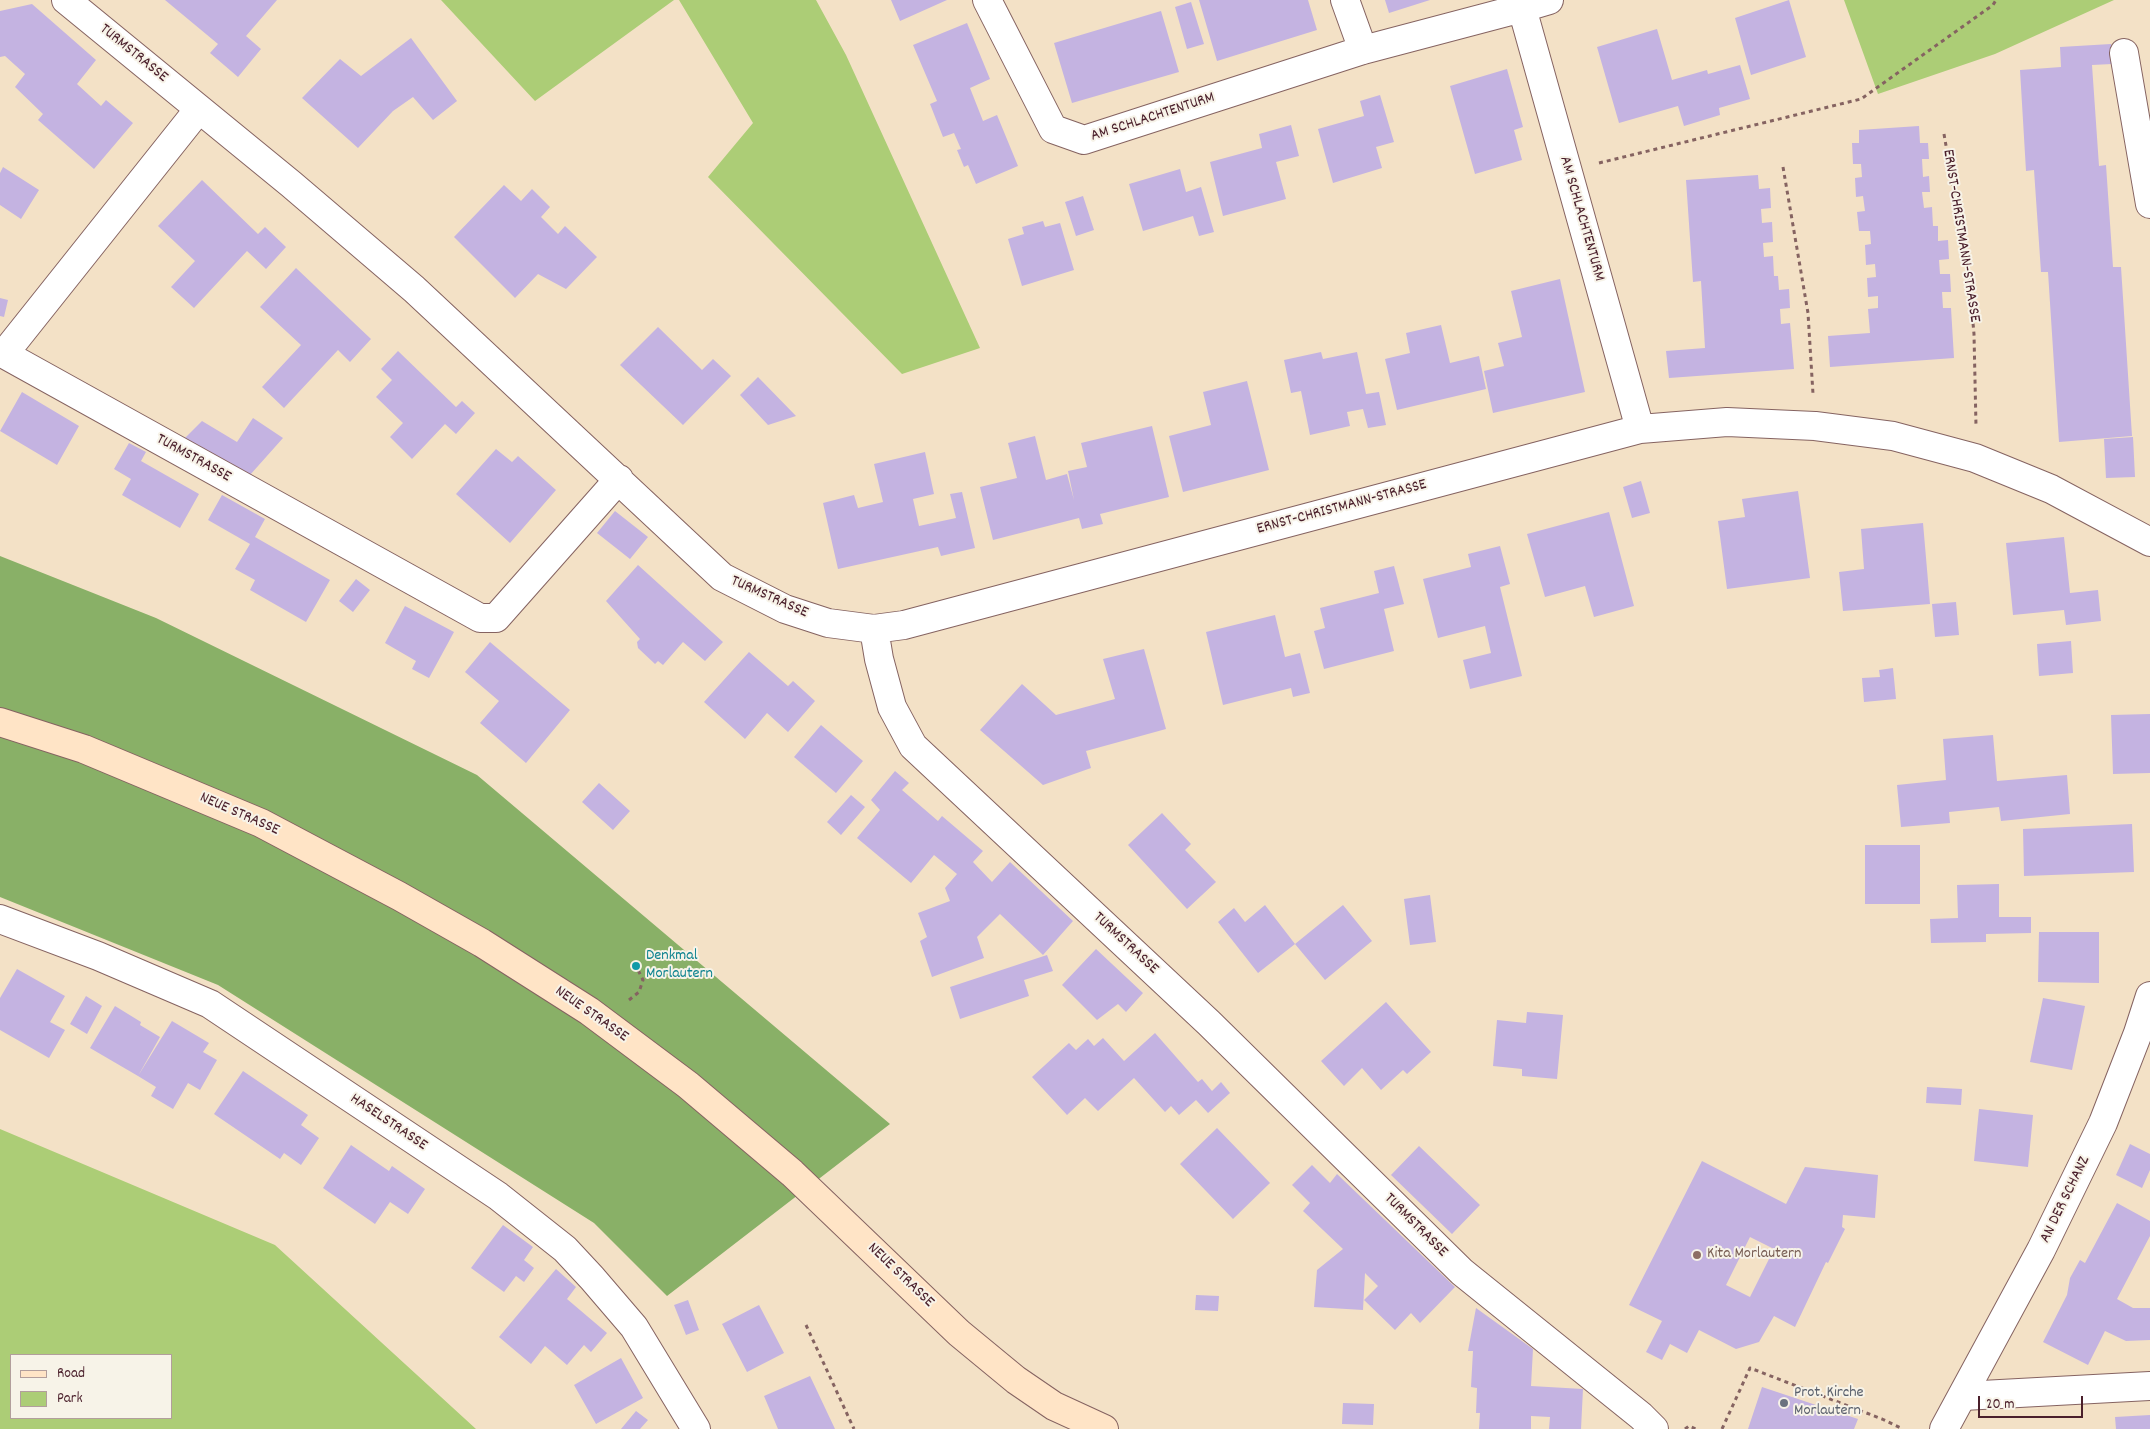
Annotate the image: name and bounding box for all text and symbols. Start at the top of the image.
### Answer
street label: TURMSTRASSE [95,21,171,87]
street label: AM SCHLACHTENTURM [1089,89,1217,147]
street label: ERNST-CHRISTMANN-STRASSE [1937,148,1983,324]
street label: AM SCHLACHTENTURM [1554,154,1608,284]
street label: TURMSTRASSE [152,431,234,487]
street label: ERNST-CHRISTMANN-STRASSE [1255,476,1429,540]
street label: TURMSTRASSE [727,572,811,624]
street label: NEUE STRASSE [196,789,282,841]
street label: TURMSTRASSE [1088,909,1162,979]
place label: Denkmal Morlautern [646,947,713,985]
marker: Denkmal Morlautern [630,960,642,972]
street label: NEUE STRASSE [551,983,631,1047]
street label: HASELSTRASSE [346,1090,430,1156]
street label: AN DER SCHANZ [2037,1153,2095,1247]
street label: TURMSTRASSE [1379,1190,1451,1262]
street label: NEUE STRASSE [863,1240,937,1312]
place label: Kita Morlautern [1707,1245,1801,1265]
marker: Kita Morlautern [1691,1249,1703,1261]
legend [10,1354,172,1419]
text: Road [57,1363,85,1385]
place label: Prot. Kirche Morlautern [1794,1384,1864,1422]
scale bar [1980,1386,2085,1418]
text: Park [57,1388,83,1410]
text: 20 m [1986,1394,2014,1416]
marker: Prot. Kirche Morlautern [1778,1397,1790,1409]

